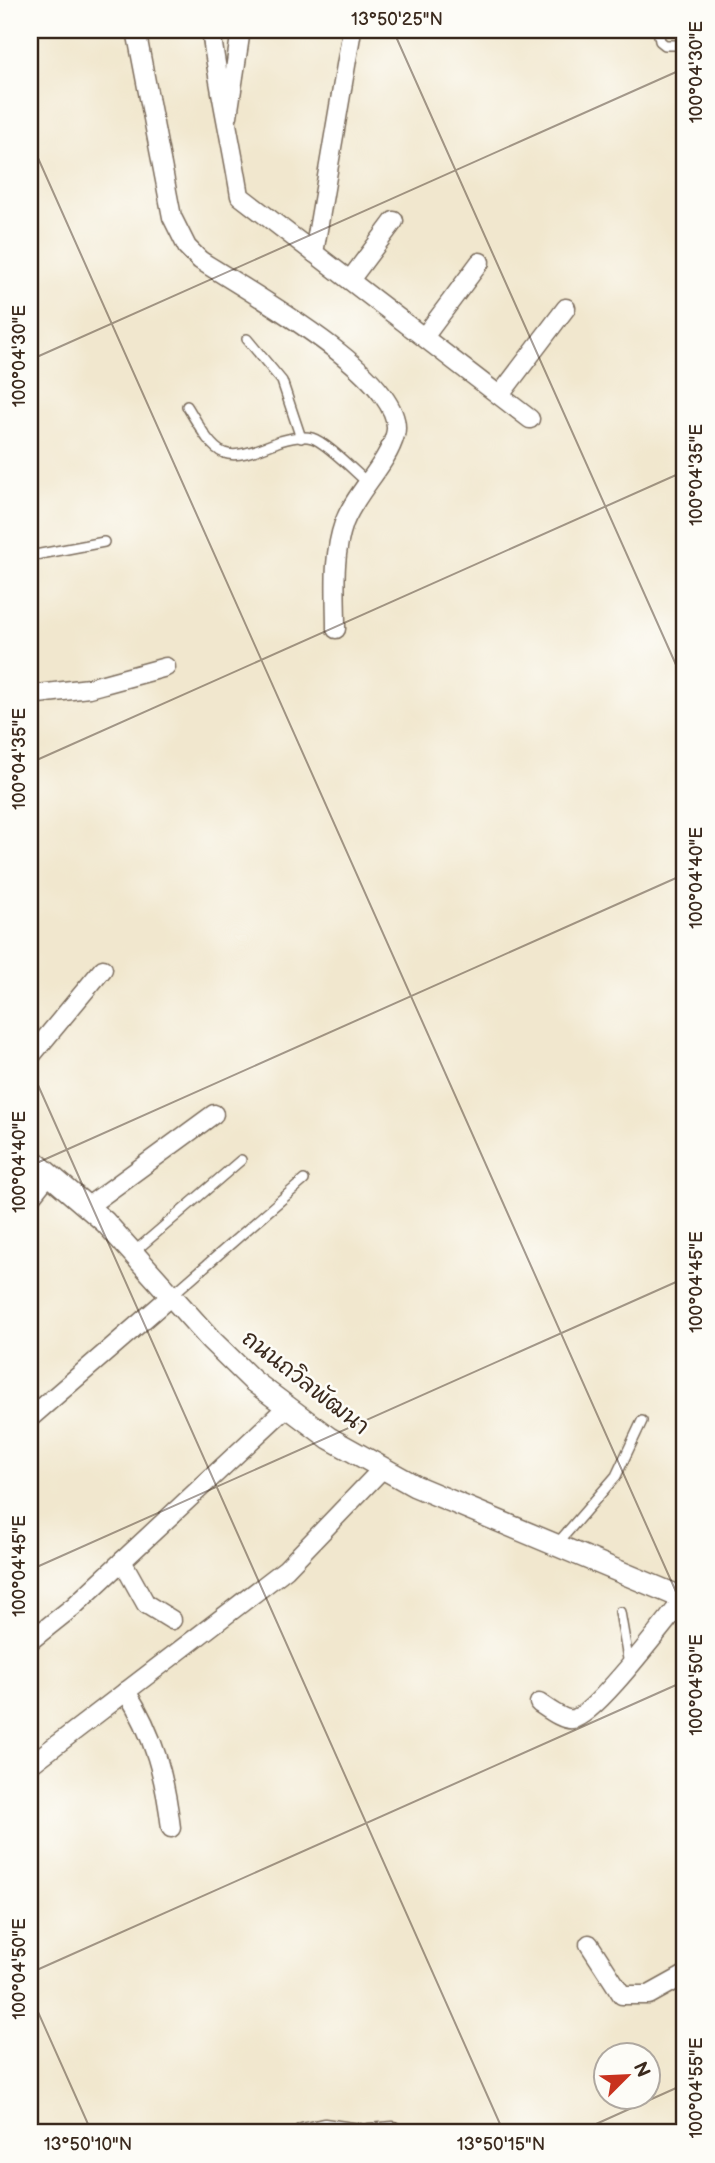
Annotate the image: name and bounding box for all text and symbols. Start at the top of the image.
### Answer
text: 13°50'25"N [351,9,443,30]
text: 100°04'30"E [686,21,707,123]
text: 100°04'30"E [9,305,30,407]
text: 100°04'35"E [686,424,707,526]
text: 100°04'35"E [9,708,30,810]
text: 100°04'40"E [686,827,707,929]
text: 100°04'40"E [9,1111,30,1213]
text: 100°04'45"E [686,1231,707,1333]
street label: ถนนถวิลพัฒนา [236,1324,375,1441]
text: 100°04'45"E [9,1515,30,1617]
text: 100°04'50"E [686,1634,707,1736]
text: 100°04'50"E [9,1918,30,2020]
text: 100°04'55"E [686,2037,707,2139]
north arrow [592,2040,662,2110]
text: N [628,2058,655,2081]
text: 13°50'10"N [44,2134,132,2155]
text: 13°50'15"N [457,2134,545,2155]

